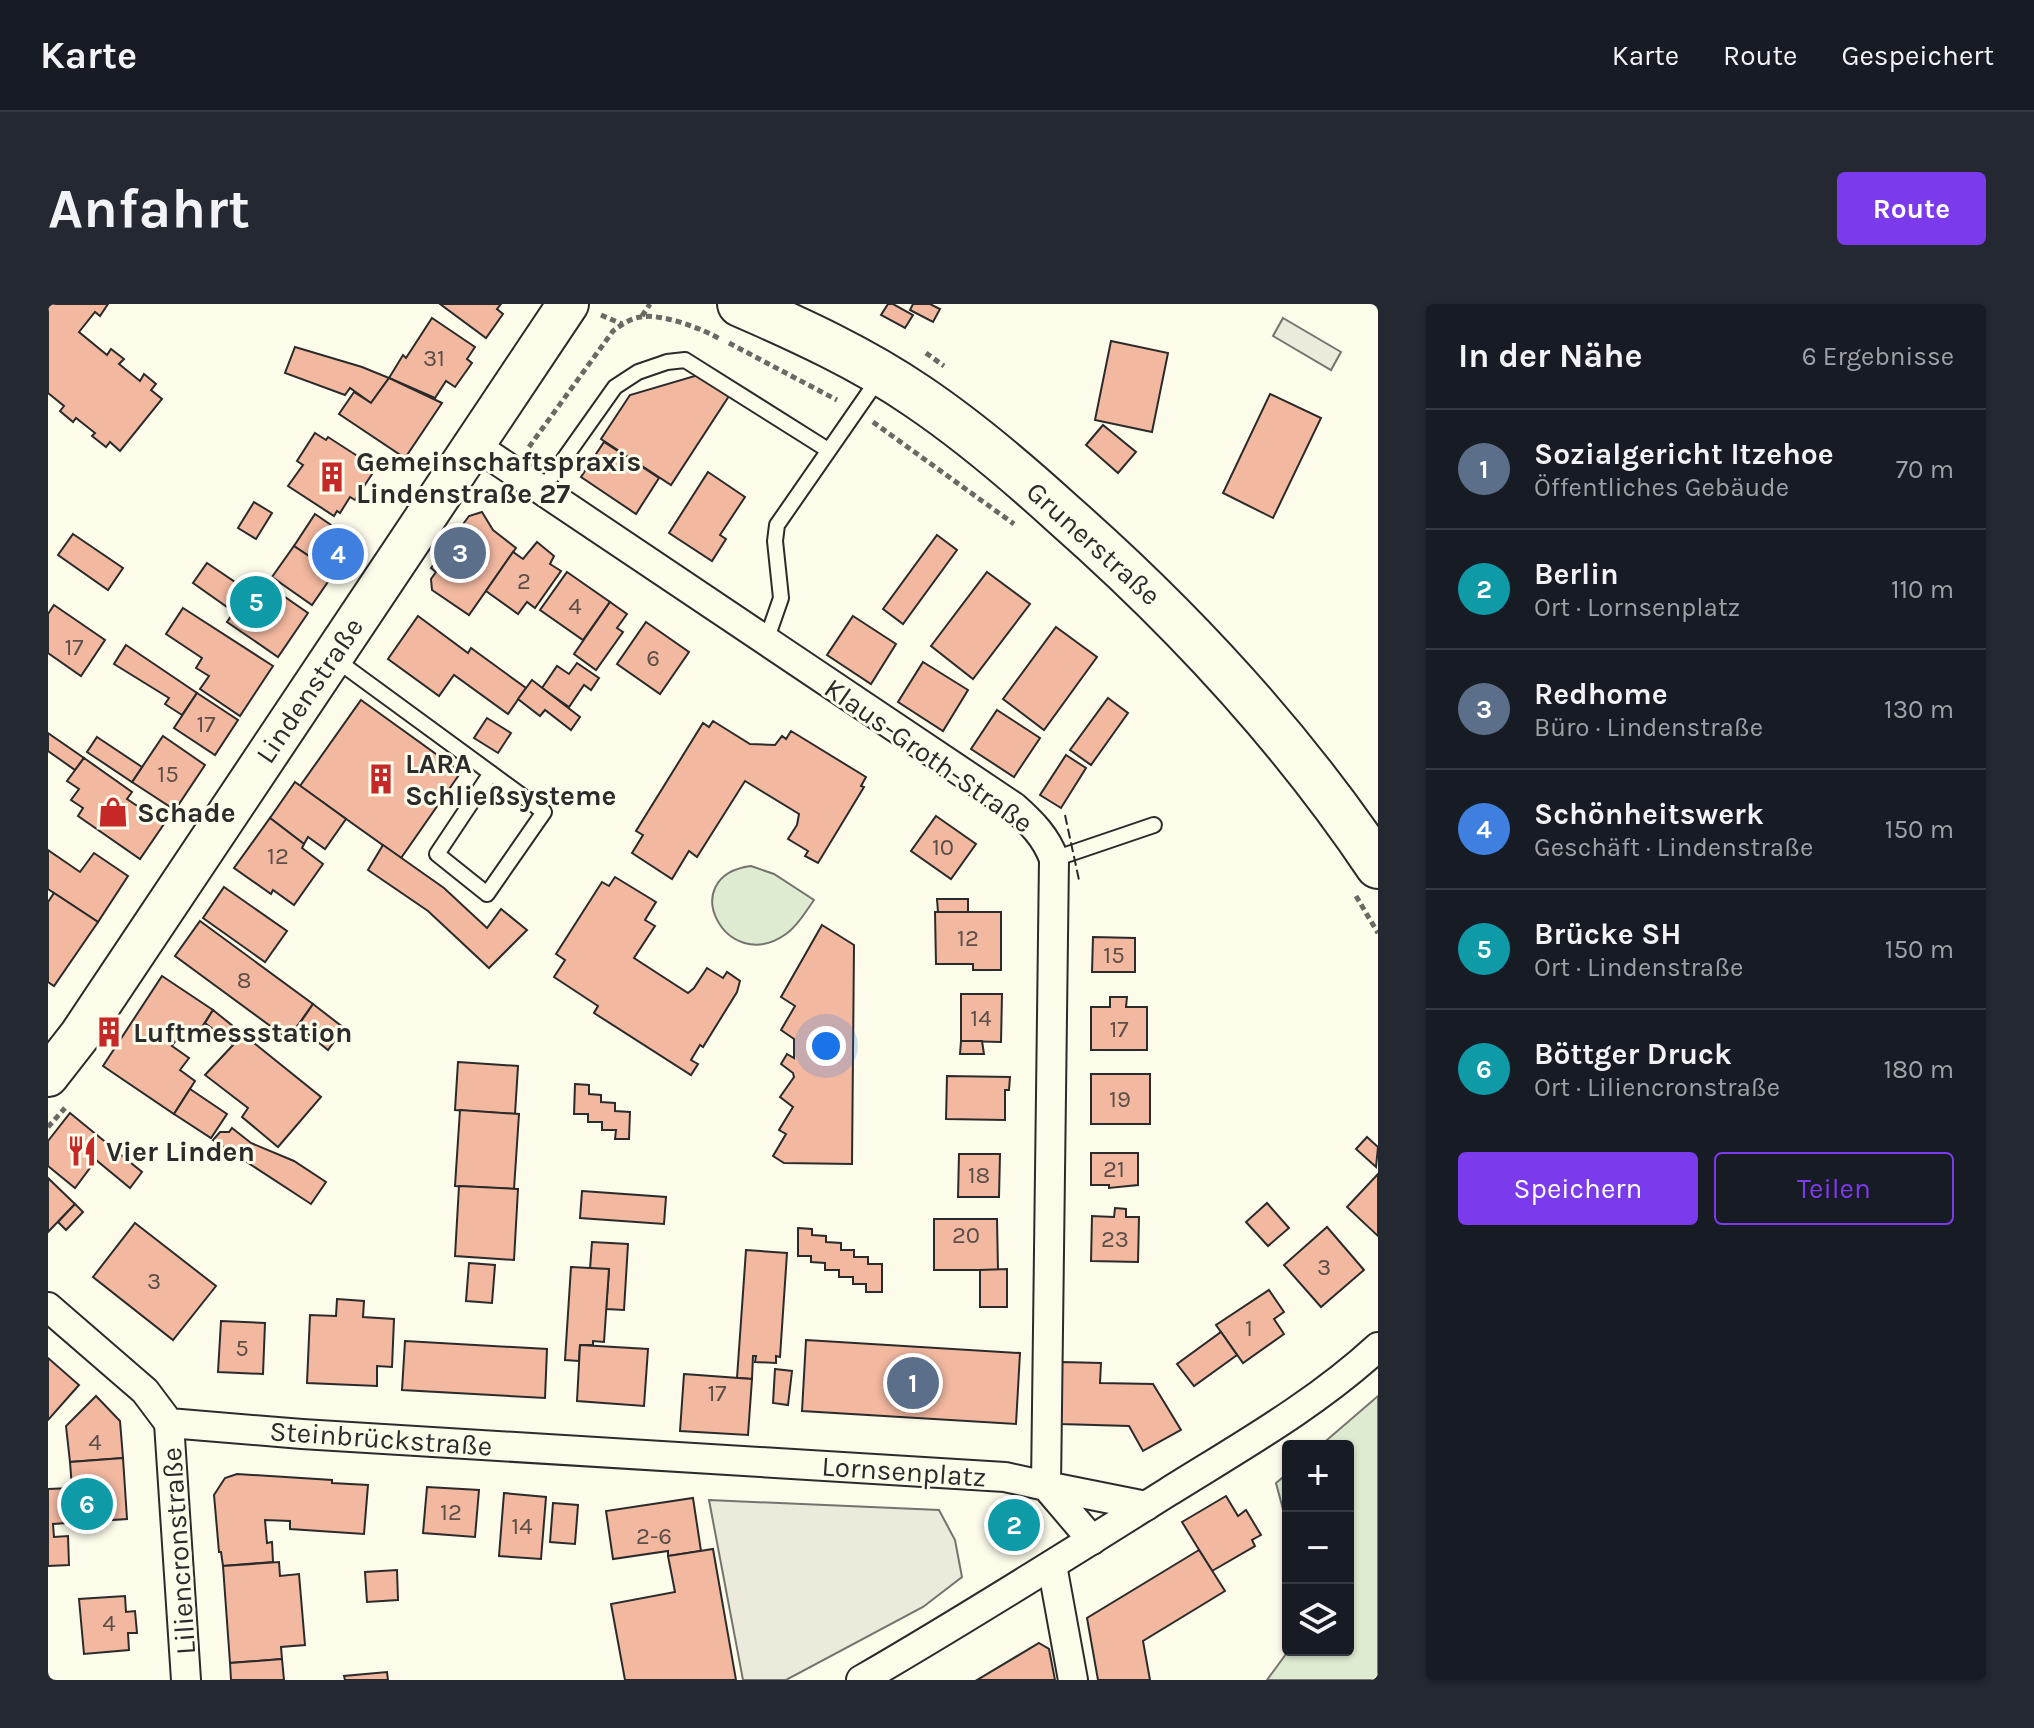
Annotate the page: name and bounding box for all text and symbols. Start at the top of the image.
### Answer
text: Karte [40,33,137,78]
text: Karte [1612,39,1679,72]
text: Route [1723,39,1797,72]
text: Gespeichert [1841,39,1994,72]
button: Route [1837,172,1986,245]
text: Anfahrt [48,176,250,241]
text: In der Nähe [1458,336,1642,376]
text: 6 Ergebnisse [1802,341,1954,372]
house number: 31 [423,344,445,372]
text: Sozialgericht Itzehoe [1534,436,1834,472]
place label: Gemeinschaftspraxis Lindenstraße 27 [356,445,641,510]
text: 1 [1479,454,1489,485]
text: 70 m [1896,454,1954,485]
building icon: Gemeinschaftspraxis Lindenstraße 27 [315,460,349,494]
text: Öffentliches Gebäude [1534,472,1789,503]
street label: Grunerstraße [1020,475,1167,612]
pin: 3 [434,523,486,583]
pin: 4 [312,524,364,584]
text: Berlin [1534,556,1619,592]
house number: 2 [517,567,531,595]
pin: 5 [230,572,282,632]
text: 2 [1476,574,1492,605]
text: 110 m [1891,574,1954,605]
house number: 4 [568,592,582,620]
text: Ort · Lornsenplatz [1534,592,1740,623]
street label: Lindenstraße [249,611,370,769]
house number: 17 [64,633,84,661]
house number: 6 [646,644,660,672]
street label: Klaus-Groth-Straße [818,671,1039,840]
text: Redhome [1534,676,1668,712]
text: 3 [1476,694,1492,725]
text: 130 m [1884,694,1954,725]
house number: 17 [196,710,216,738]
text: Büro · Lindenstraße [1534,712,1763,743]
place label: LARA Schließsysteme [405,747,616,812]
house number: 15 [157,760,179,788]
building icon: LARA Schließsysteme [364,762,398,796]
shop icon: Schade [96,795,130,829]
place label: Schade [137,796,236,829]
text: Schönheitswerk [1534,796,1764,832]
text: 4 [1476,814,1492,845]
text: 150 m [1885,814,1954,845]
text: Geschäft · Lindenstraße [1534,832,1813,863]
house number: 10 [932,833,954,861]
house number: 12 [267,842,289,870]
text: Brücke SH [1534,916,1681,952]
house number: 12 [957,924,979,952]
text: 5 [1476,934,1492,965]
text: 150 m [1885,934,1954,965]
house number: 15 [1103,941,1125,969]
text: Ort · Lindenstraße [1534,952,1743,983]
house number: 8 [237,966,251,994]
house number: 14 [970,1004,992,1032]
building icon: Luftmessstation [92,1015,126,1049]
house number: 17 [1109,1015,1129,1043]
place label: Luftmessstation [133,1016,352,1049]
your location [806,1026,846,1066]
text: Böttger Druck [1534,1036,1732,1072]
text: 6 [1476,1054,1492,1085]
text: 180 m [1884,1054,1954,1085]
text: Ort · Liliencronstraße [1534,1072,1780,1103]
house number: 19 [1109,1085,1131,1113]
restaurant icon: Vier Linden [65,1134,99,1168]
place label: Vier Linden [106,1135,255,1168]
button: Speichern [1458,1152,1698,1225]
button: Teilen [1714,1152,1954,1225]
house number: 21 [1103,1155,1125,1183]
house number: 18 [968,1161,990,1189]
house number: 20 [952,1221,980,1249]
house number: 23 [1101,1225,1129,1253]
house number: 3 [1317,1253,1331,1281]
house number: 3 [147,1267,161,1295]
house number: 1 [1245,1314,1253,1342]
house number: 5 [235,1334,249,1362]
pin: 1 [887,1353,939,1413]
house number: 17 [707,1379,727,1407]
street label: Steinbrückstraße [268,1414,494,1463]
house number: 4 [88,1428,102,1456]
map controls [1282,1440,1354,1656]
button: + [1282,1440,1354,1512]
street label: Liliencronstraße [155,1446,202,1656]
street label: Lornsenplatz [821,1449,987,1494]
pin: 6 [61,1474,113,1534]
pin: 2 [988,1495,1040,1555]
house number: 12 [440,1498,462,1526]
house number: 14 [511,1512,533,1540]
button: − [1282,1512,1354,1584]
house number: 2-6 [636,1522,672,1550]
button: layers [1282,1584,1354,1656]
house number: 4 [102,1609,116,1637]

